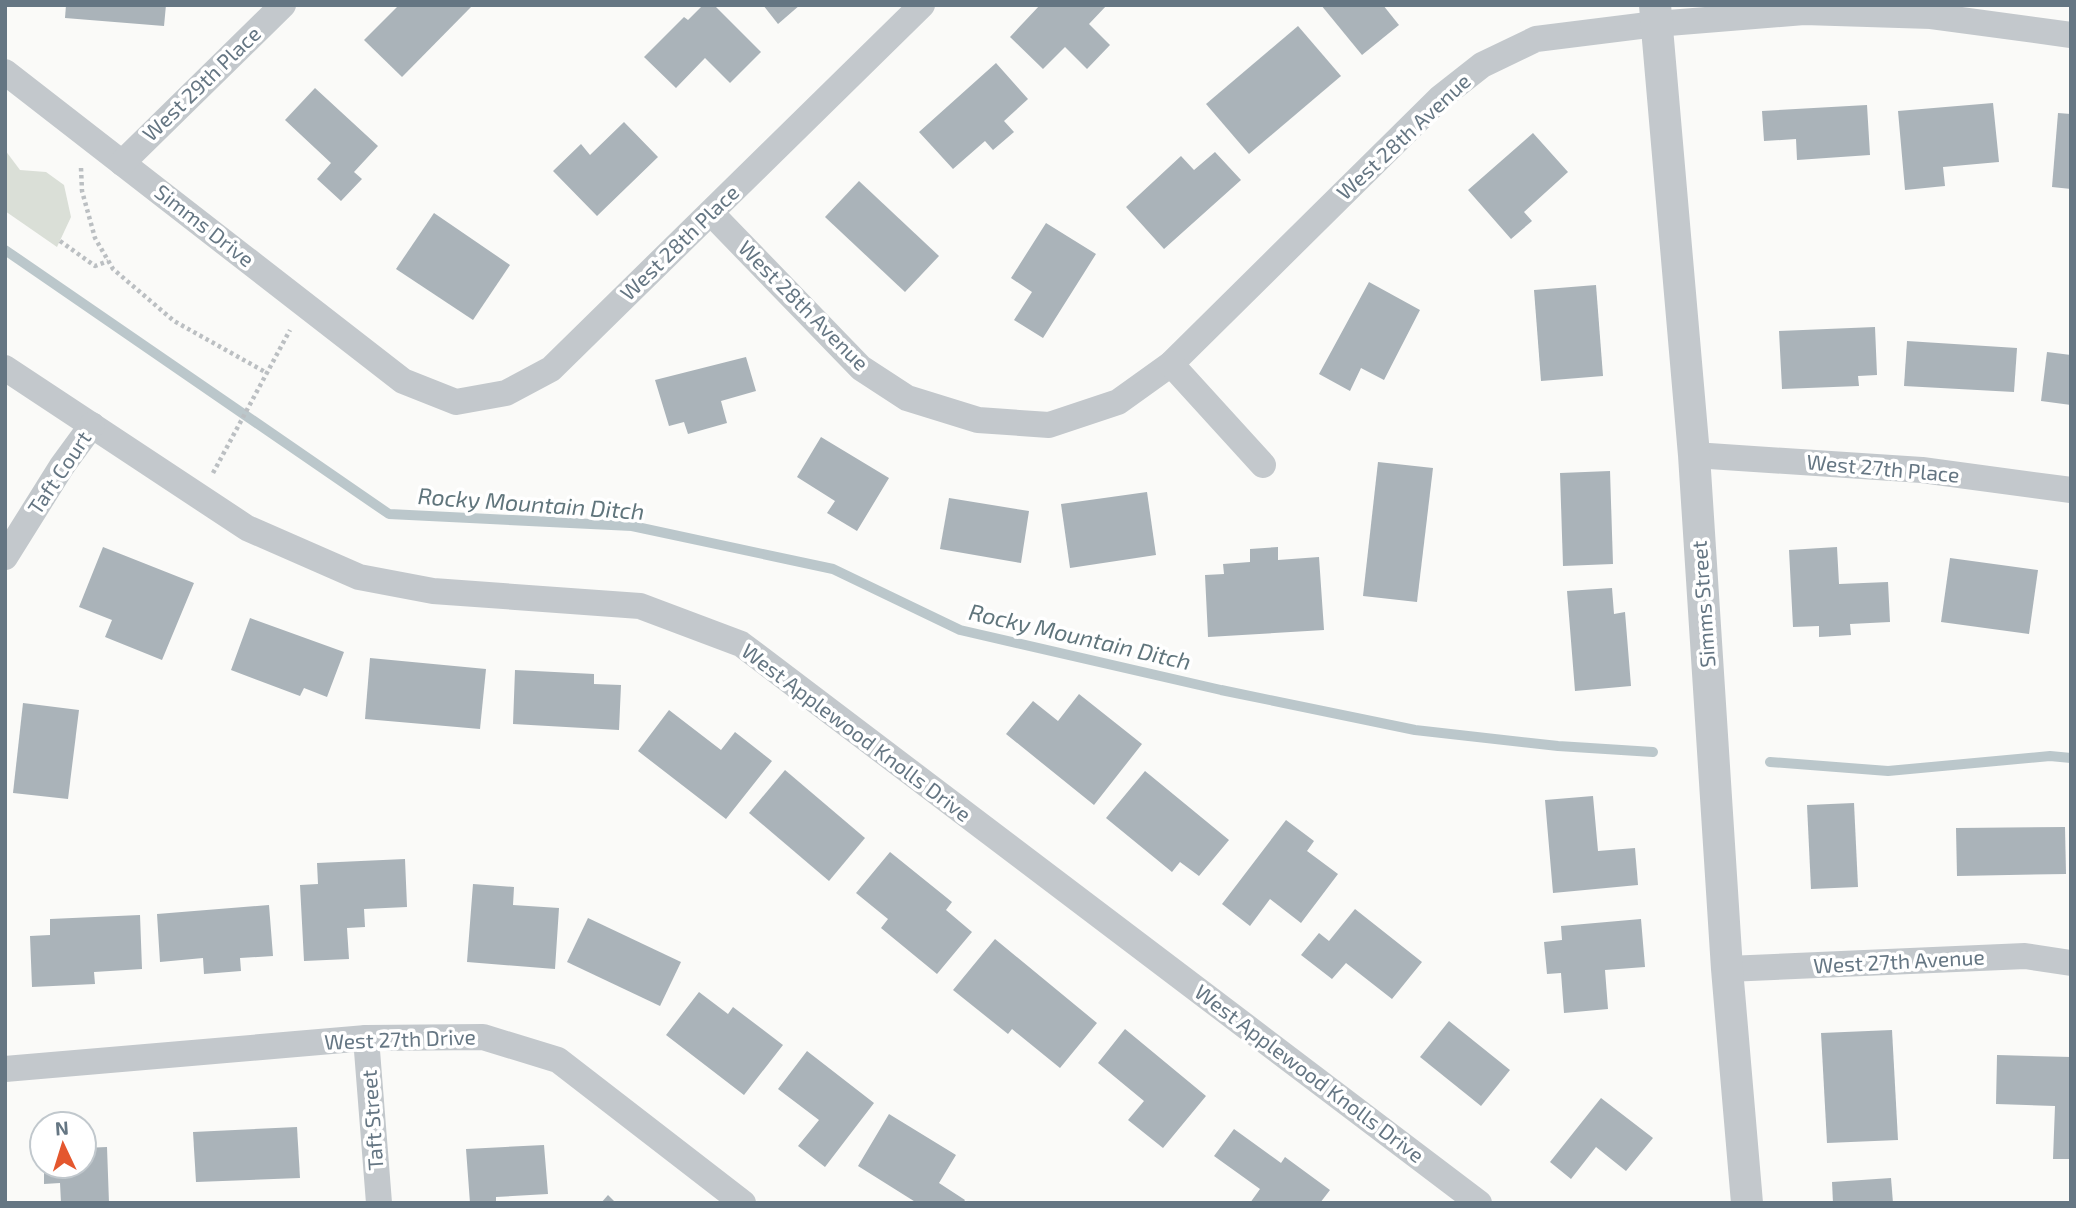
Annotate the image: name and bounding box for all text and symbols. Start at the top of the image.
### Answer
street label: West 29th Place [137,20,265,146]
street label: West 28th Avenue [1331,68,1475,204]
street label: Simms Drive [150,178,260,271]
street label: West 28th Place [614,179,743,305]
street label: West 28th Avenue [734,235,874,375]
street label: Taft Court [22,426,96,518]
street label: West 27th Place [1806,448,1960,487]
water label: Rocky Mountain Ditch [417,481,645,525]
street label: Simms Street [1686,540,1719,669]
water label: Rocky Mountain Ditch [966,597,1194,675]
street label: West Applewood Knolls Drive [737,637,976,826]
street label: West 27th Avenue [1813,944,1985,977]
street label: West Applewood Knolls Drive [1190,978,1429,1167]
street label: West 27th Drive [324,1023,476,1054]
street label: Taft Street [356,1069,387,1171]
north arrow [28,1110,98,1180]
text: N [54,1116,69,1139]

